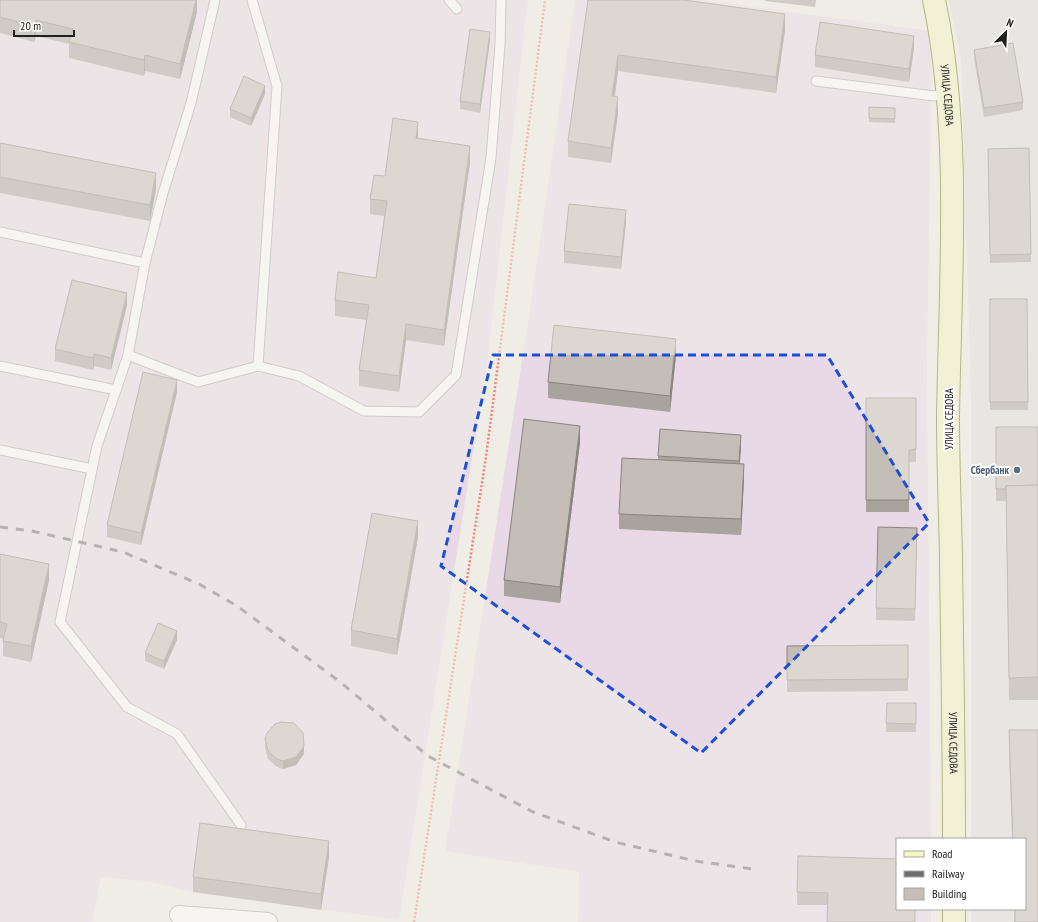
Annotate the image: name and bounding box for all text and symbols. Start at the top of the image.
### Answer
scale bar [14,12,74,38]
north arrow [986,12,1026,52]
text: N [1005,15,1016,30]
text: 20 m [20,18,41,33]
street label: УЛИЦА СЕДОВА [938,63,957,127]
street label: УЛИЦА СЕДОВА [942,387,956,450]
place label: Сбербанк [971,463,1009,477]
marker: Сбербанк [1012,465,1022,475]
street label: УЛИЦА СЕДОВА [946,712,961,774]
legend [896,838,1026,910]
text: Road [932,846,952,861]
text: Railway [932,866,965,881]
text: Building [932,886,967,901]

